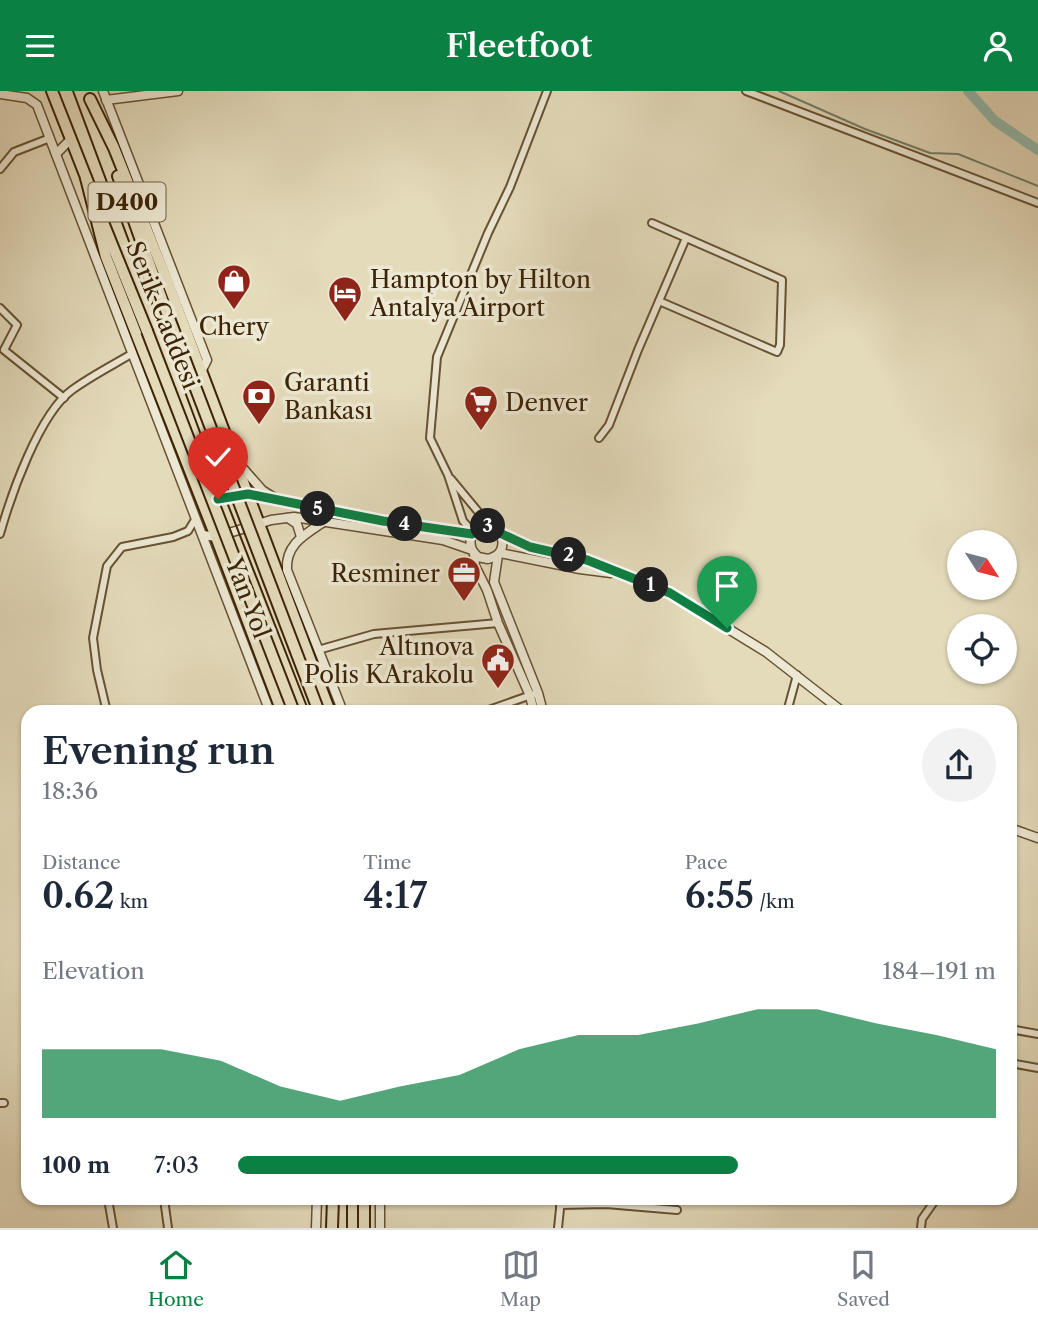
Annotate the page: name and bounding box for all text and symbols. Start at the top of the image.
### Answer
text: Fleetfoot [446,26,592,65]
icon: menu [21,27,59,65]
icon: person [979,27,1017,65]
road number: D400 [88,183,166,221]
street label: Serik Caddesi [120,237,206,393]
shop icon: Chery [215,262,253,311]
place label: Hampton by Hilton Antalya Airport [369,265,591,322]
hotel icon: Hampton by Hilton Antalya Airport [326,274,364,323]
place label: Chery [199,312,270,341]
place label: Garanti Bankası [284,368,372,425]
bank icon: Garanti Bankası [240,377,278,426]
supermarket icon: Denver [462,383,500,432]
place label: Denver [505,388,588,417]
pin [188,427,248,499]
icon: check [199,438,237,476]
pin: 5 [300,491,336,527]
text: 5 [312,497,323,520]
pin: 4 [388,507,422,541]
pin: 3 [470,509,505,543]
text: 4 [399,512,410,535]
text: 3 [482,514,493,537]
north arrow [947,530,1017,600]
map controls [947,530,1017,684]
pin: 2 [552,538,586,573]
text: 2 [563,543,574,566]
street label: Yan Yol [219,553,277,642]
office icon: Resminer [445,554,483,603]
pin [697,556,757,628]
place label: Resminer [330,559,440,588]
pin: 1 [634,567,668,603]
icon: arrive [708,567,746,605]
text: 1 [646,573,655,596]
button: locate [947,614,1017,684]
place label: Altınova Polis KArakolu [304,632,474,689]
public building icon: Altınova Polis KArakolu [479,641,517,690]
text: Evening run [42,727,275,774]
button: share [922,728,996,802]
text: 18:36 [42,777,98,805]
text: Distance [42,851,121,874]
text: Time [363,851,411,874]
text: Pace [685,851,728,874]
text: 0.62 [42,874,115,917]
text: 4:17 [363,874,427,917]
text: 6:55 [685,874,754,917]
text: km [115,890,148,913]
text: /km [754,890,795,913]
text: Elevation [42,957,145,985]
text: 184–191 m [882,957,996,985]
text: 100 m [42,1151,110,1179]
text: 7:03 [154,1151,199,1179]
tab: Home [148,1246,204,1311]
tab: Map [500,1246,541,1311]
tab: Saved [837,1246,890,1311]

